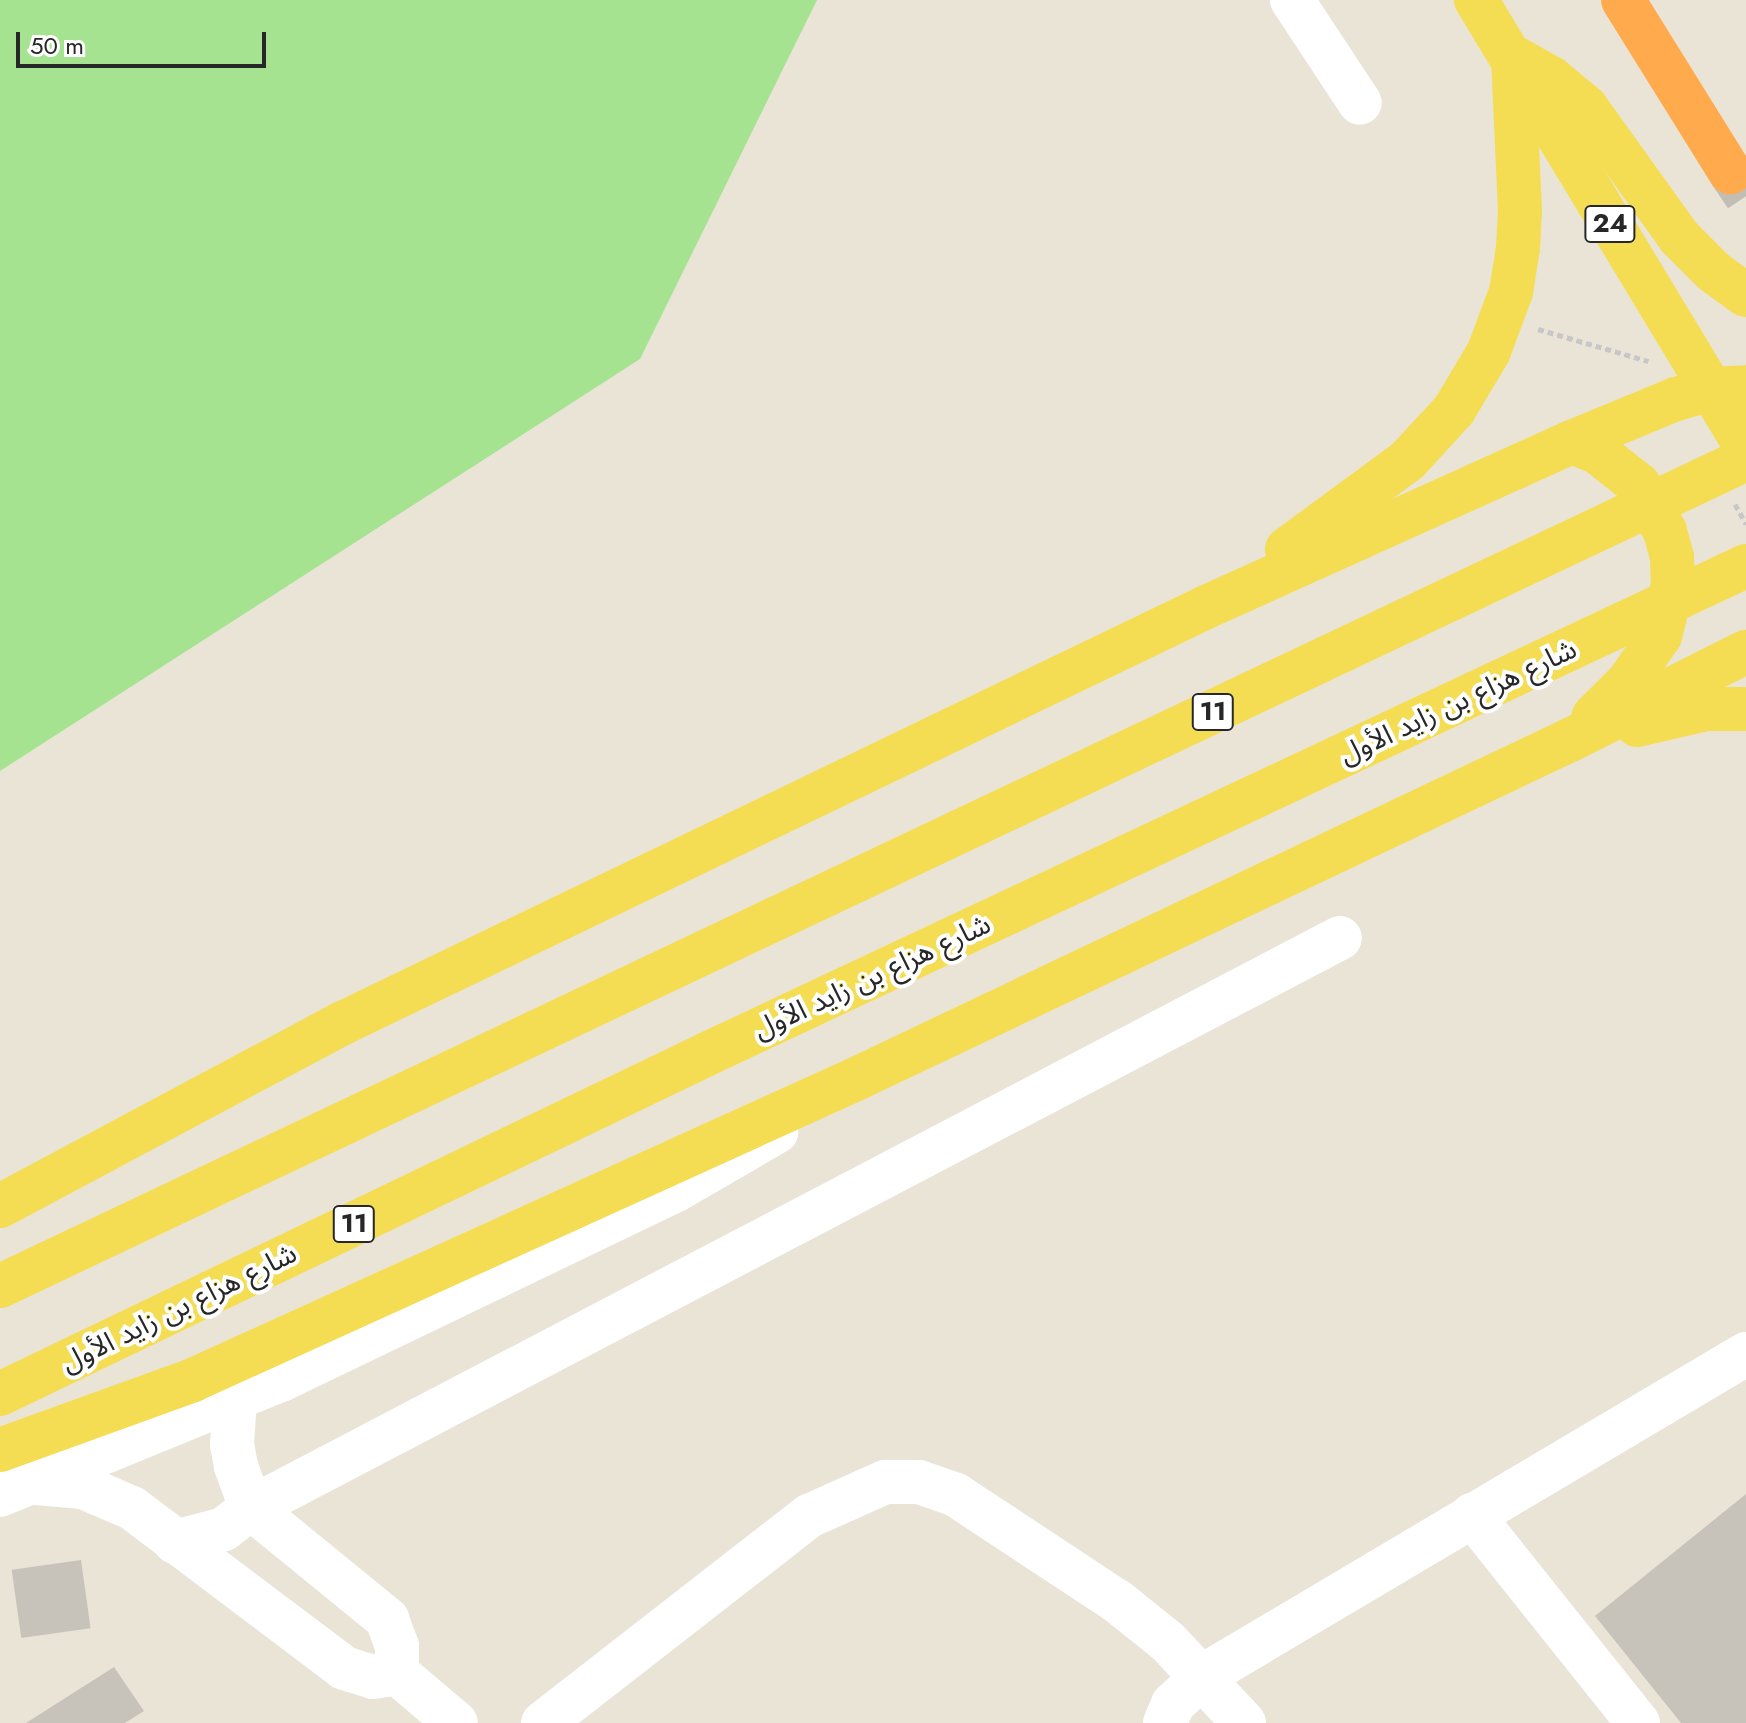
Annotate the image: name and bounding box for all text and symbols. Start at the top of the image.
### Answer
scale bar [20,16,270,66]
text: 50 m [30,28,84,63]
road number: 24 [1584,202,1636,246]
street label: شارع هزاع بن زايد الأول [1334,632,1582,772]
road number: 11 [1191,690,1235,734]
street label: شارع هزاع بن زايد الأول [748,907,996,1047]
road number: 11 [332,1202,376,1246]
street label: شارع هزاع بن زايد الأول [56,1236,302,1380]

